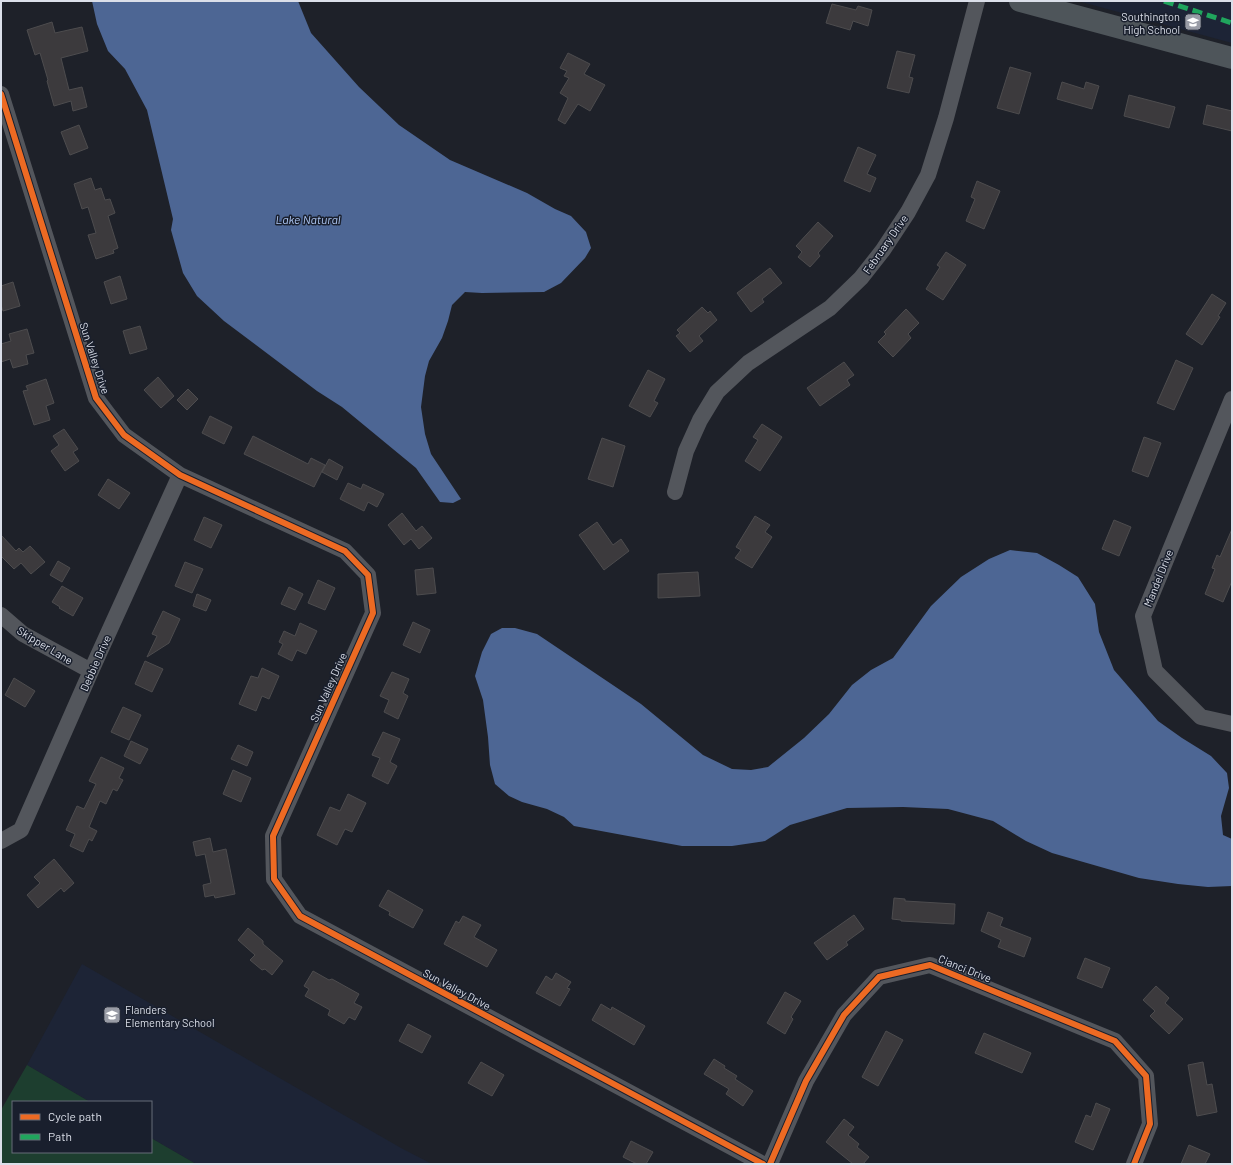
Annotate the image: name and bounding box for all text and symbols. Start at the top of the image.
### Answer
place label: Southington High School [1121,10,1180,36]
school or university icon: Southington High School [1183,12,1203,32]
water label: Lake Natural [276,212,341,226]
street label: February Drive [860,212,910,276]
street label: Sun Valley Drive [77,321,113,396]
street label: Mandel Drive [1141,547,1175,608]
street label: Skipper Lane [15,623,75,667]
street label: Debbie Drive [77,633,113,693]
street label: Sun Valley Drive [307,650,349,724]
street label: Cianci Drive [937,951,994,985]
street label: Sun Valley Drive [421,966,493,1012]
place label: Flanders Elementary School [125,1003,215,1029]
school or university icon: Flanders Elementary School [102,1005,122,1025]
legend [12,1101,152,1153]
text: Cycle path [48,1109,102,1123]
text: Path [48,1129,72,1143]

